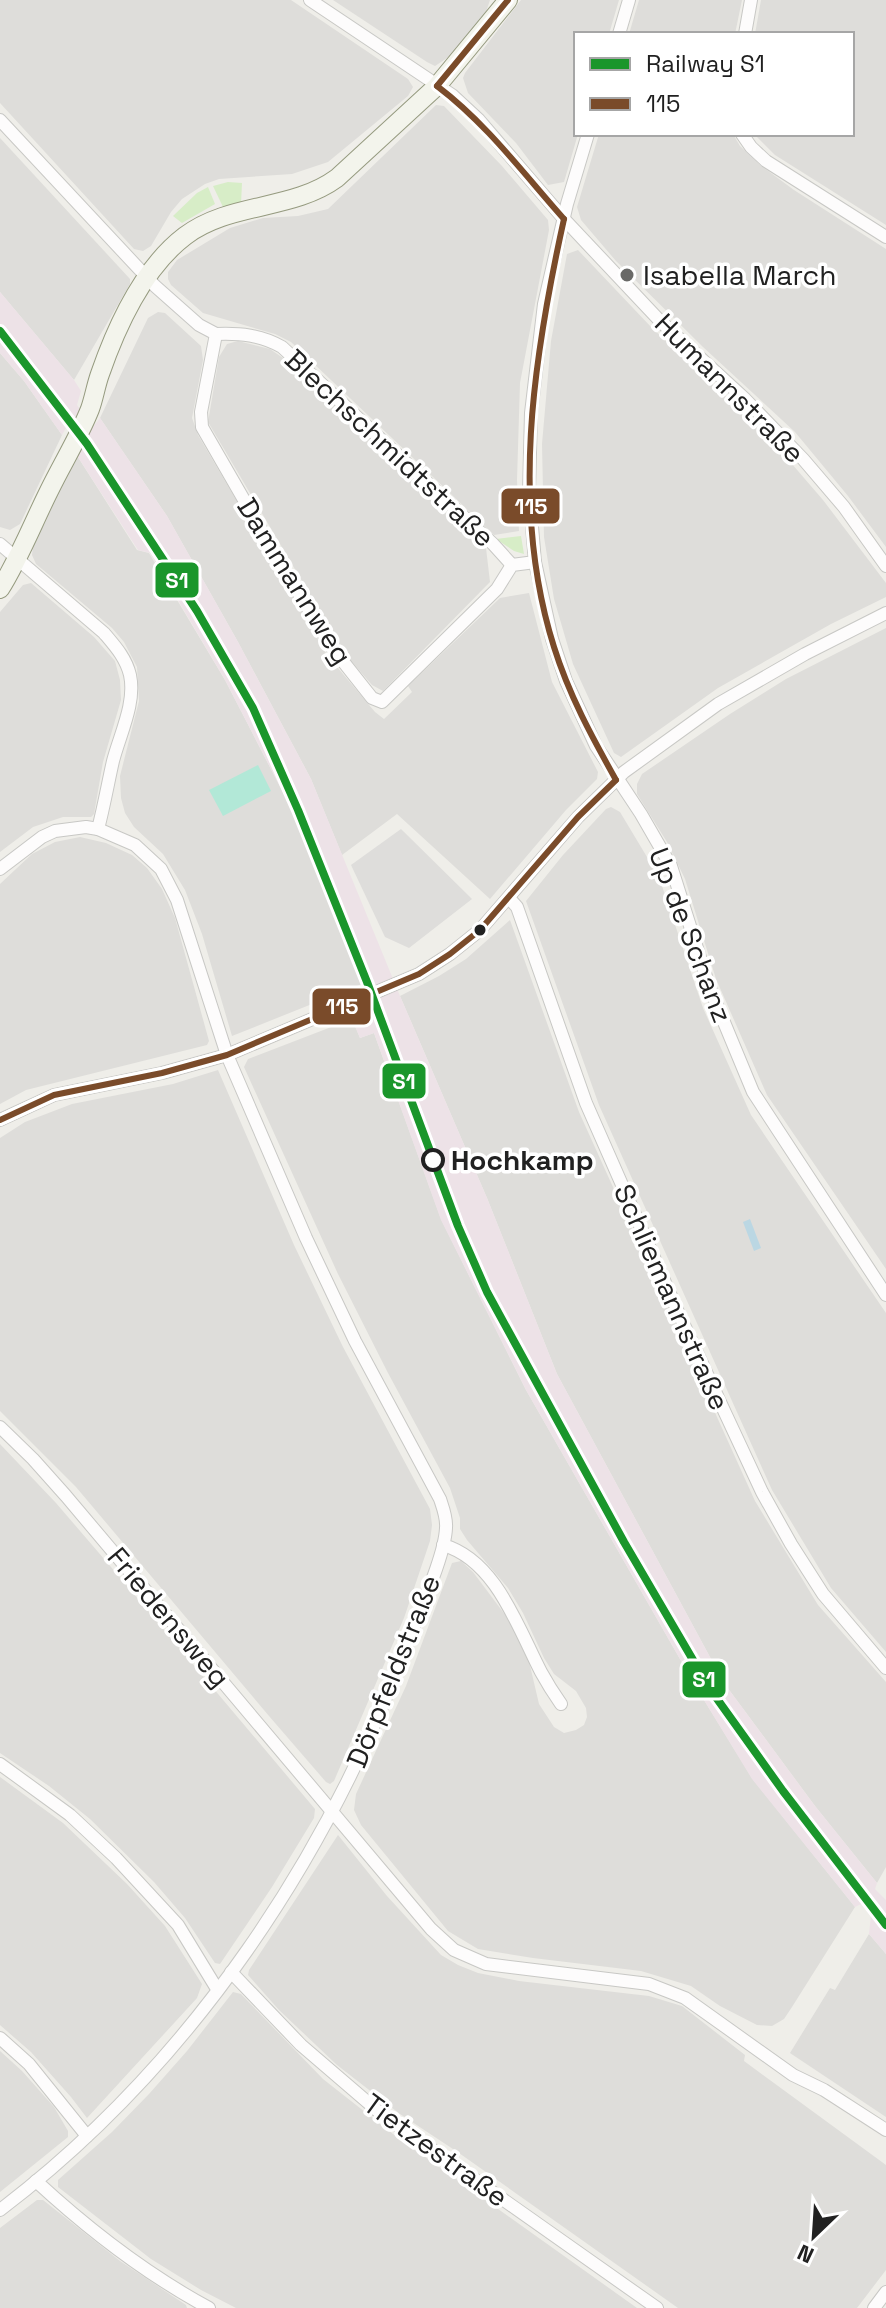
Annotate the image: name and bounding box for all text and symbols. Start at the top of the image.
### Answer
legend [574,32,854,136]
text: Railway S1 [646,48,765,79]
text: 115 [646,88,680,119]
place label: Isabella March [643,257,836,293]
marker: Isabella March [618,266,636,284]
street label: Humannstraße [647,305,813,471]
street label: Blechschmidtstraße [278,341,502,555]
line badge: 115 [500,487,561,525]
street label: Dammannweg [229,491,361,671]
text: 115 [514,492,548,520]
line badge: S1 [154,561,200,599]
text: S1 [165,566,189,594]
street label: Up de Schanz [641,842,741,1028]
unlabelled marker [472,922,488,938]
line badge: 115 [311,987,372,1026]
text: 115 [325,992,359,1020]
line badge: S1 [381,1062,427,1100]
text: S1 [392,1067,416,1095]
place label: Hochkamp [451,1142,594,1178]
marker: Hochkamp [422,1149,444,1171]
street label: Schliemannstraße [606,1178,738,1416]
street label: Friedensweg [100,1540,238,1694]
street label: Dörpfeldstraße [338,1569,448,1773]
line badge: S1 [681,1660,727,1699]
text: S1 [692,1665,716,1693]
street label: Tietzestraße [357,2085,515,2215]
north arrow [774,2196,854,2276]
text: N [793,2238,818,2270]

